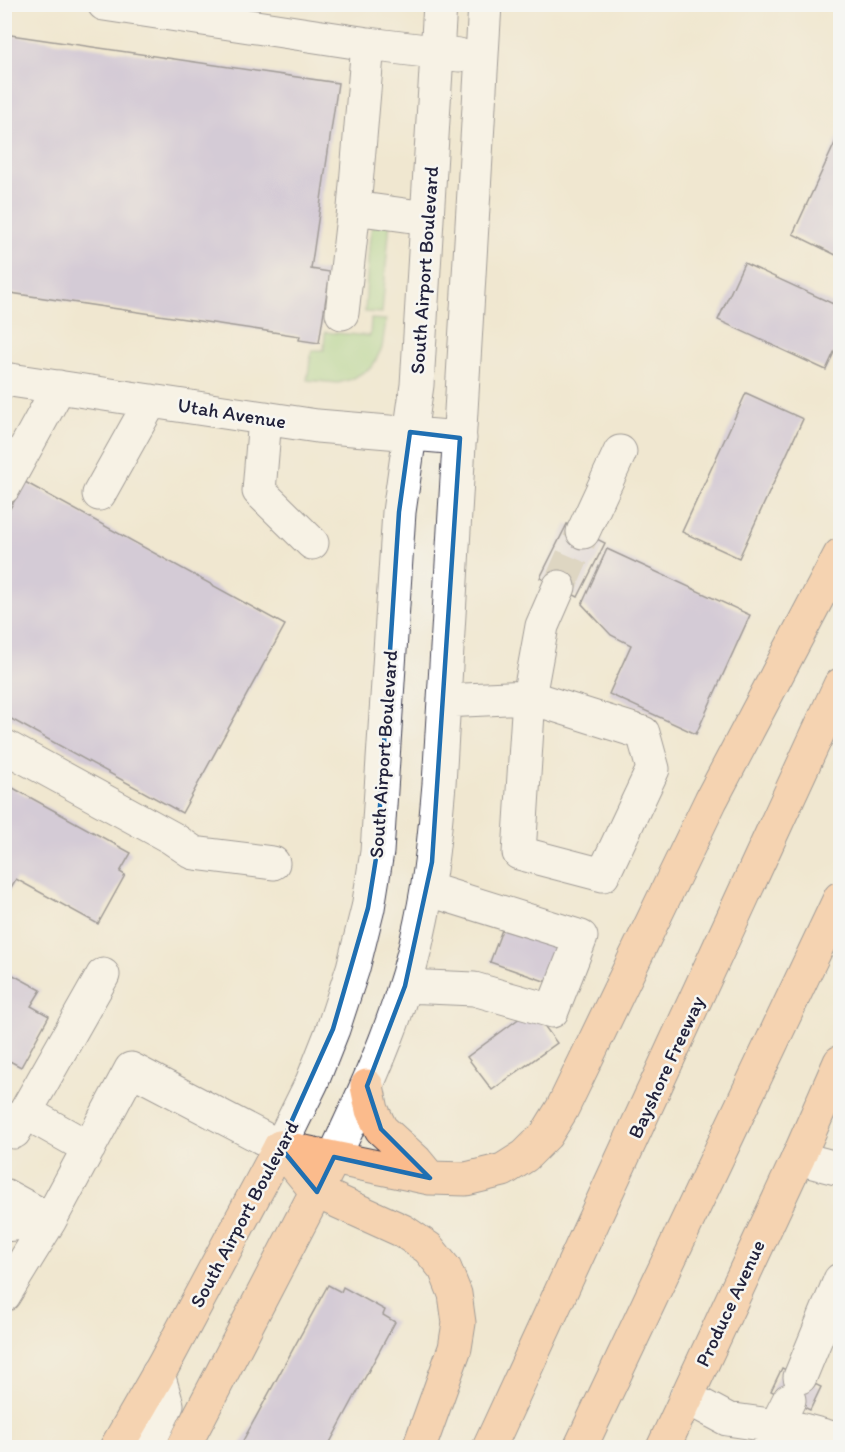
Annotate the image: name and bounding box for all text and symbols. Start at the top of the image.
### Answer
street label: South Airport Boulevard [405,165,443,375]
street label: Utah Avenue [176,393,288,433]
street label: South Airport Boulevard [364,649,402,859]
street label: Bayshore Freeway [622,991,710,1142]
street label: South Airport Boulevard [185,1116,303,1312]
street label: Produce Avenue [690,1236,770,1370]

